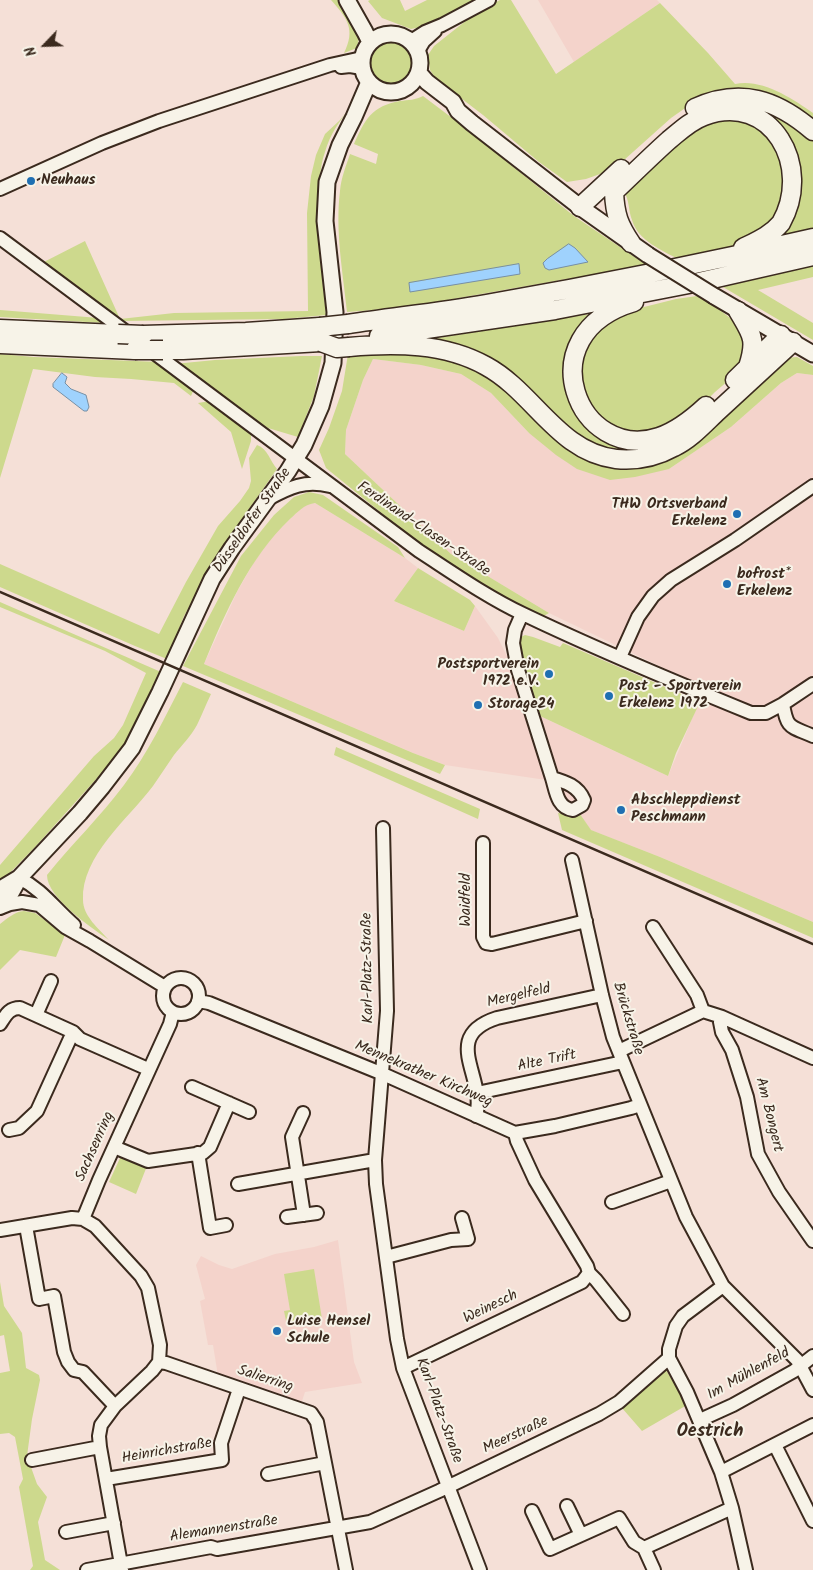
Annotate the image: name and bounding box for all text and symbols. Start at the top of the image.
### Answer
north arrow [20,20,70,70]
text: N [19,43,43,60]
place label: Neuhaus [41,172,95,190]
marker: Neuhaus [25,175,37,187]
street label: Düsseldorfer Straße [210,465,296,577]
street label: Ferdinand-Clasen-Straße [353,479,493,581]
place label: THW Ortsverband Erkelenz [611,496,727,531]
marker: THW Ortsverband Erkelenz [731,508,743,520]
place label: bofrost* Erkelenz [737,566,792,601]
marker: bofrost* Erkelenz [721,578,733,590]
place label: Postsportverein 1972 e.V. [437,656,539,691]
marker: Postsportverein 1972 e.V. [543,668,555,680]
place label: Post - Sportverein Erkelenz 1972 [619,678,741,713]
marker: Post - Sportverein Erkelenz 1972 [603,690,615,702]
place label: Storage24 [488,696,554,714]
marker: Storage24 [472,699,484,711]
place label: Abschleppdienst Peschmann [631,792,741,827]
marker: Abschleppdienst Peschmann [615,804,627,816]
street label: Waidfeld [458,873,476,927]
street label: Karl-Platz-Straße [359,912,379,1024]
street label: Brückstraße [607,980,647,1058]
street label: Mergelfeld [485,981,553,1013]
street label: Mennekrather Kirchweg [351,1038,495,1112]
street label: Alte Trift [516,1047,578,1077]
street label: Am Bongert [750,1076,786,1154]
street label: Sachsenring [73,1109,119,1185]
street label: Weinesch [461,1287,521,1329]
place label: Luise Hensel Schule [287,1313,370,1348]
marker: Luise Hensel Schule [271,1325,283,1337]
street label: Im Mühlenfeld [705,1345,793,1405]
street label: Karl-Platz-Straße [411,1356,465,1466]
street label: Salierring [235,1363,295,1397]
street label: Meerstraße [480,1413,552,1459]
district label: Oestrich [677,1422,743,1444]
street label: Heinrichstraße [120,1435,214,1469]
street label: Alemannenstraße [169,1513,279,1547]

